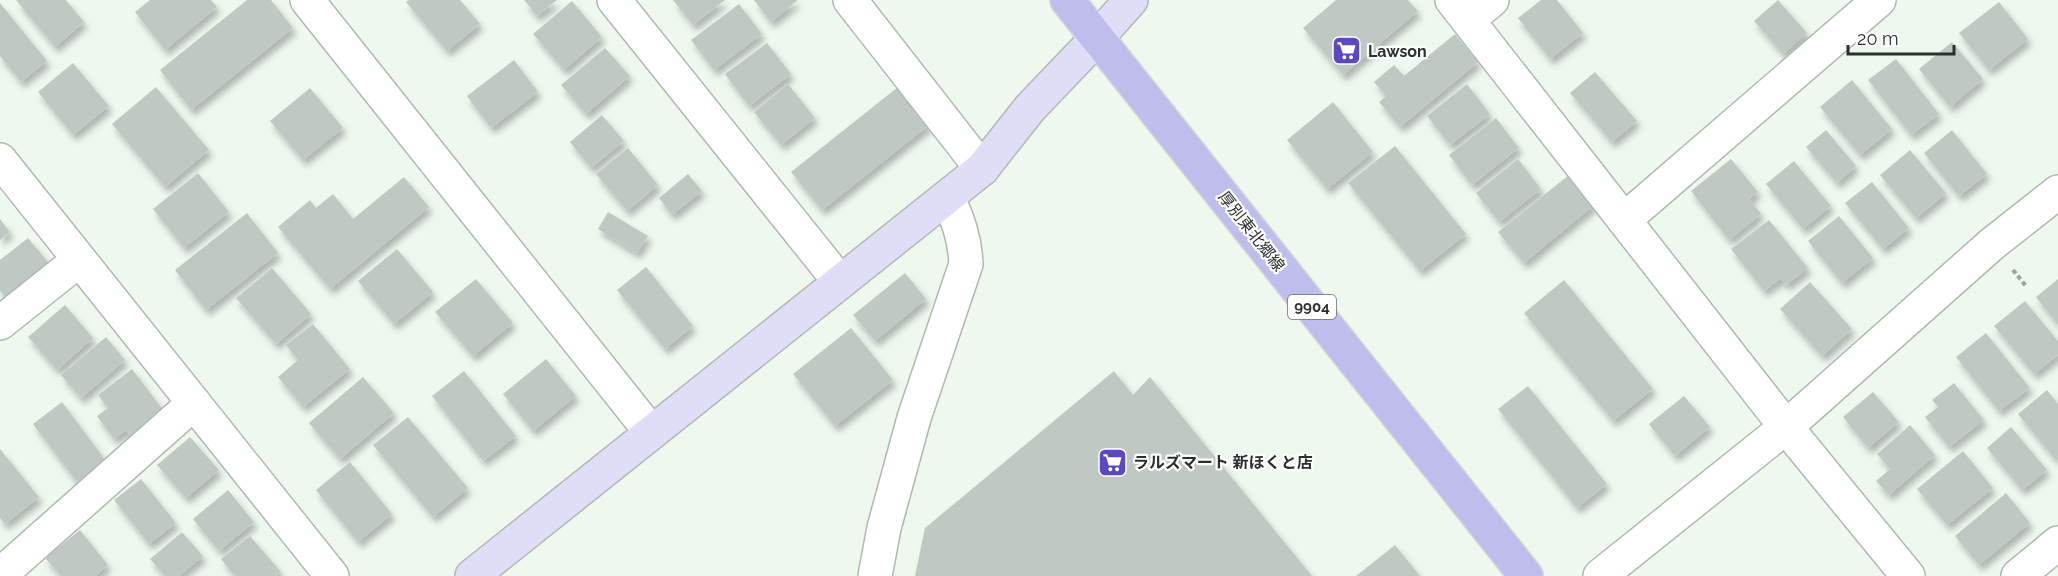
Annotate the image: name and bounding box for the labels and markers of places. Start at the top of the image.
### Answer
supermarket icon: Lawson [1331,35,1363,67]
place label: Lawson [1368,42,1427,61]
supermarket icon: ラルズマート 新ほくと店 [1096,446,1128,478]
place label: ラルズマート 新ほくと店 [1133,453,1313,472]

